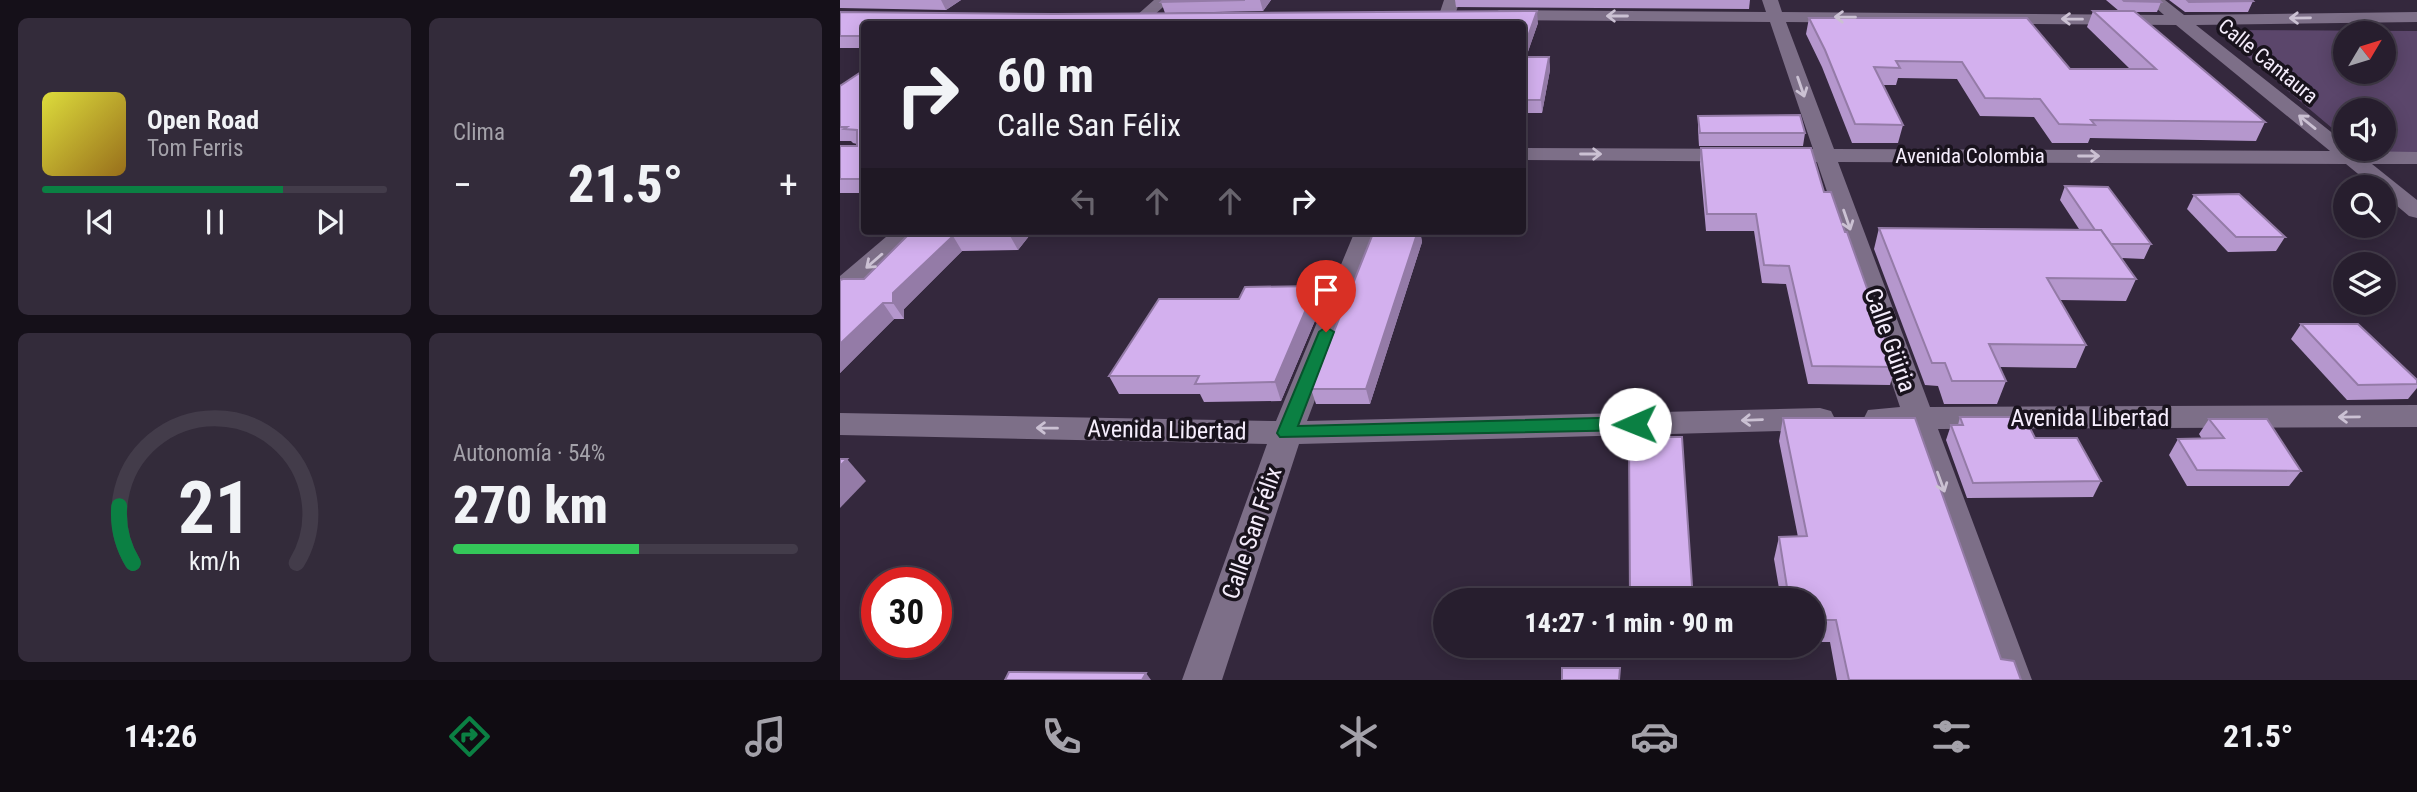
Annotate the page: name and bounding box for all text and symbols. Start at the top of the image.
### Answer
one-way arrow [1606,9,1629,22]
one-way arrow [1834,10,1857,24]
one-way arrow [2061,12,2084,26]
one-way arrow [2289,12,2312,25]
street label: Calle Cantaura [2213,14,2323,108]
north arrow [2333,21,2396,84]
map controls [2333,21,2396,315]
text: 60 m [997,47,1094,104]
icon: right [882,49,973,140]
one-way arrow [1795,76,1808,98]
button: sound [2333,98,2396,161]
text: Open Road [147,105,259,135]
text: Calle San Félix [997,106,1181,144]
one-way arrow [2299,114,2317,130]
text: Clima [453,119,505,146]
text: Tom Ferris [147,135,243,162]
street label: Avenida Colombia [1895,144,2045,168]
one-way arrow [1579,147,1602,161]
one-way arrow [2077,149,2100,163]
text: 21.5° [568,154,683,215]
text: − [453,163,472,207]
text: + [779,163,798,207]
button: search [2333,175,2396,238]
icon: left [1065,182,1103,220]
icon: ahead [1138,182,1176,220]
icon: ahead [1211,182,1249,220]
icon: right [1284,182,1322,220]
icon: previous [81,203,119,241]
icon: pause [196,203,234,241]
icon: next [311,203,349,241]
one-way arrow [1842,208,1854,230]
one-way arrow [865,252,883,268]
button: layers [2333,252,2396,315]
pin [1296,260,1356,332]
icon: arrive [1307,271,1345,309]
street label: Calle Güiria [1858,284,1922,396]
position arrow [1598,387,1672,461]
street label: Avenida Libertad [2010,404,2170,432]
one-way arrow [2338,410,2361,424]
one-way arrow [1741,414,1764,427]
street label: Avenida Libertad [1087,415,1247,445]
one-way arrow [1036,421,1059,434]
text: Autonomía · 54% [453,440,605,467]
street label: Calle San Félix [1216,463,1288,603]
text: 21 [178,466,251,552]
one-way arrow [1936,471,1949,493]
text: 270 km [453,475,608,536]
text: km/h [189,547,240,576]
speed limit sign: 30 [861,567,952,658]
text: 14:27 · 1 min · 90 m [1524,608,1734,638]
icon: directions [445,712,494,761]
icon: music [741,712,790,761]
icon: phone [1037,712,1086,761]
icon: climate [1334,712,1383,761]
icon: car [1630,712,1679,761]
icon: filters [1927,712,1976,761]
text: 14:26 [124,717,197,755]
text: 21.5° [2223,717,2293,755]

